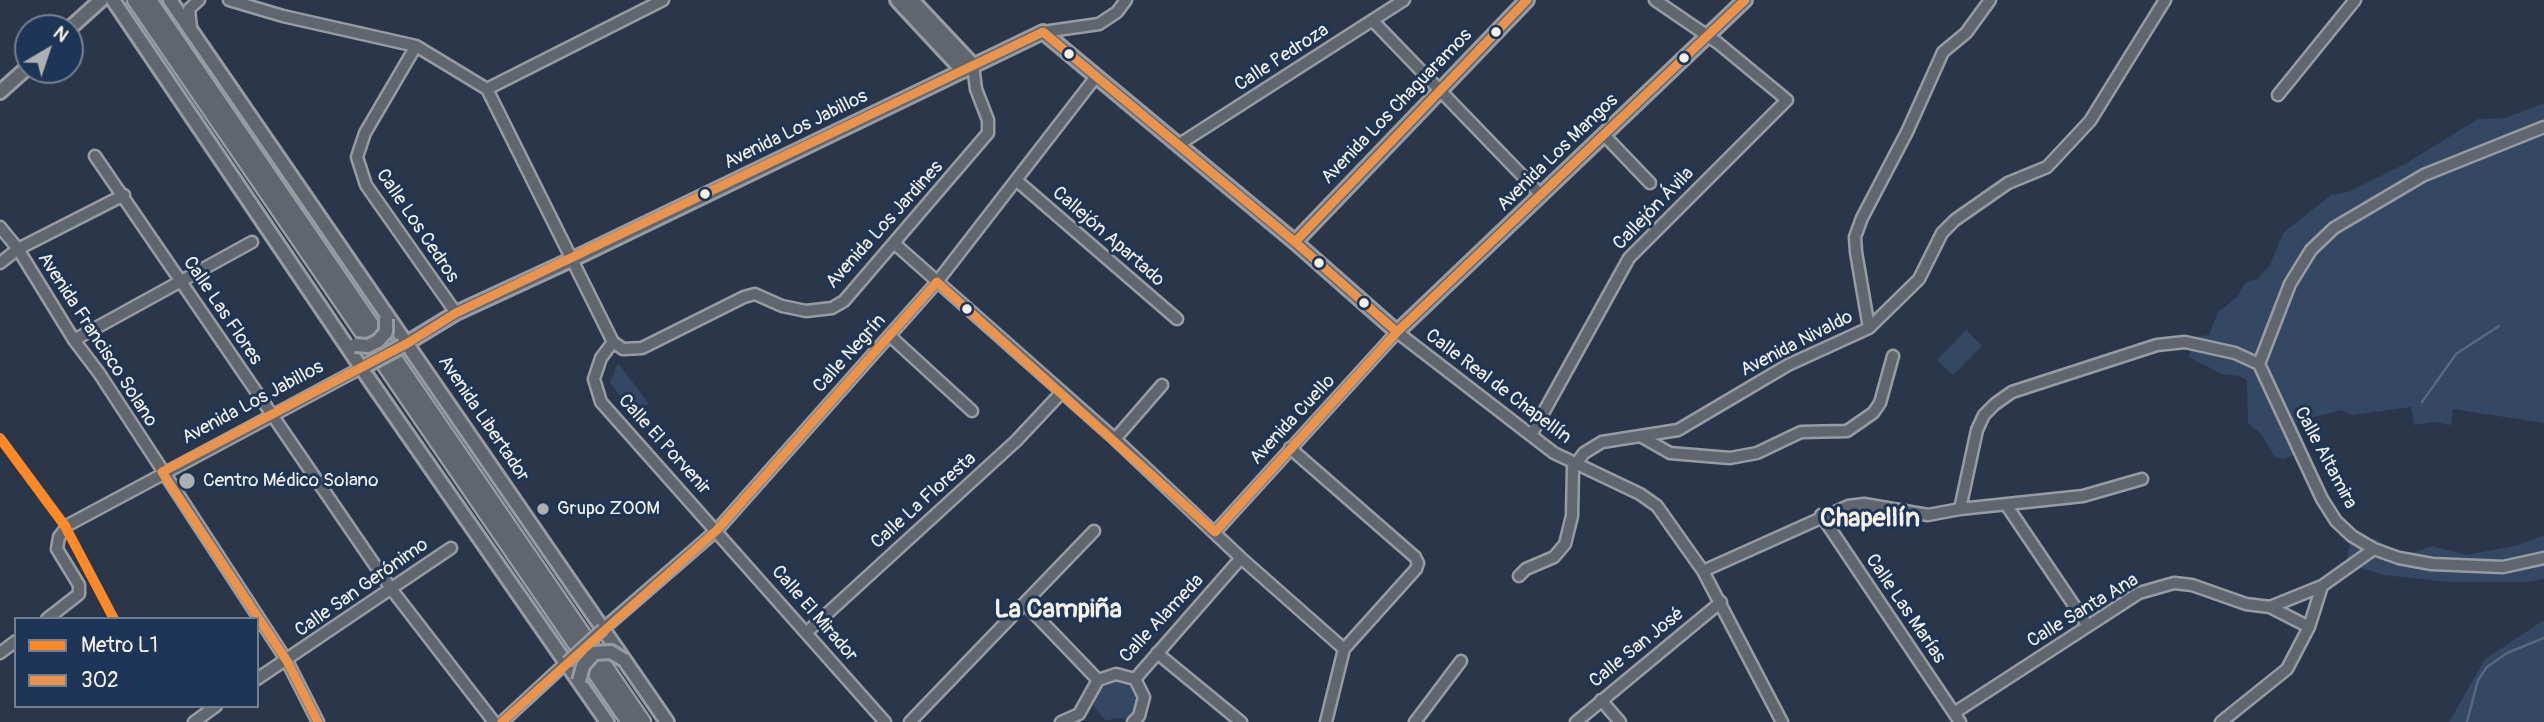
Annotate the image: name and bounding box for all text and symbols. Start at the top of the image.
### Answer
north arrow [14,14,84,84]
street label: Calle Pedroza [1231,19,1333,97]
text: N [48,21,73,48]
street label: Avenida Los Chaguaramos [1317,25,1477,189]
unlabelled marker [1489,25,1503,39]
unlabelled marker [1062,47,1076,61]
unlabelled marker [1677,51,1691,65]
street label: Avenida Los Jabillos [720,85,872,175]
street label: Avenida Los Mangos [1493,89,1623,217]
street label: Avenida Los Jardines [822,156,948,294]
street label: Callejón Ávila [1609,163,1699,255]
street label: Calle Los Cedros [371,165,463,287]
street label: Callejón Apartado [1047,182,1169,292]
unlabelled marker [698,187,712,201]
street label: Avenida Francisco Solano [32,249,162,431]
street label: Calle Las Flores [177,253,267,369]
unlabelled marker [1312,256,1326,270]
unlabelled marker [1357,296,1371,310]
unlabelled marker [960,302,974,316]
street label: Avenida Nivaldo [1737,306,1857,382]
street label: Calle Negrín [809,310,891,398]
street label: Calle Real de Chapellín [1421,325,1575,449]
street label: Avenida Libertador [432,352,534,486]
street label: Avenida Los Jabillos [178,356,328,450]
street label: Avenida Cuello [1245,370,1341,470]
street label: Calle El Porvenir [613,390,715,500]
street label: Calle Altamira [2289,403,2361,513]
street label: Calle La Floresta [867,448,981,554]
place label: Centro Médico Solano [203,470,379,492]
marker: Centro Médico Solano [177,471,197,491]
place label: Grupo ZOOM [557,498,660,520]
marker: Grupo ZOOM [535,501,551,517]
district label: Chapellín [1820,503,1920,535]
street label: Calle San Gerónimo [291,534,433,642]
street label: Calle Las Marías [1860,550,1950,668]
street label: Calle El Mirador [766,561,862,667]
street label: Calle Santa Ana [2023,569,2143,653]
street label: Calle Alameda [1115,570,1209,668]
district label: La Campiña [994,594,1122,626]
street label: Calle San José [1585,603,1689,693]
legend [14,617,259,708]
text: Metro L1 [81,632,158,659]
text: 302 [81,667,119,694]

